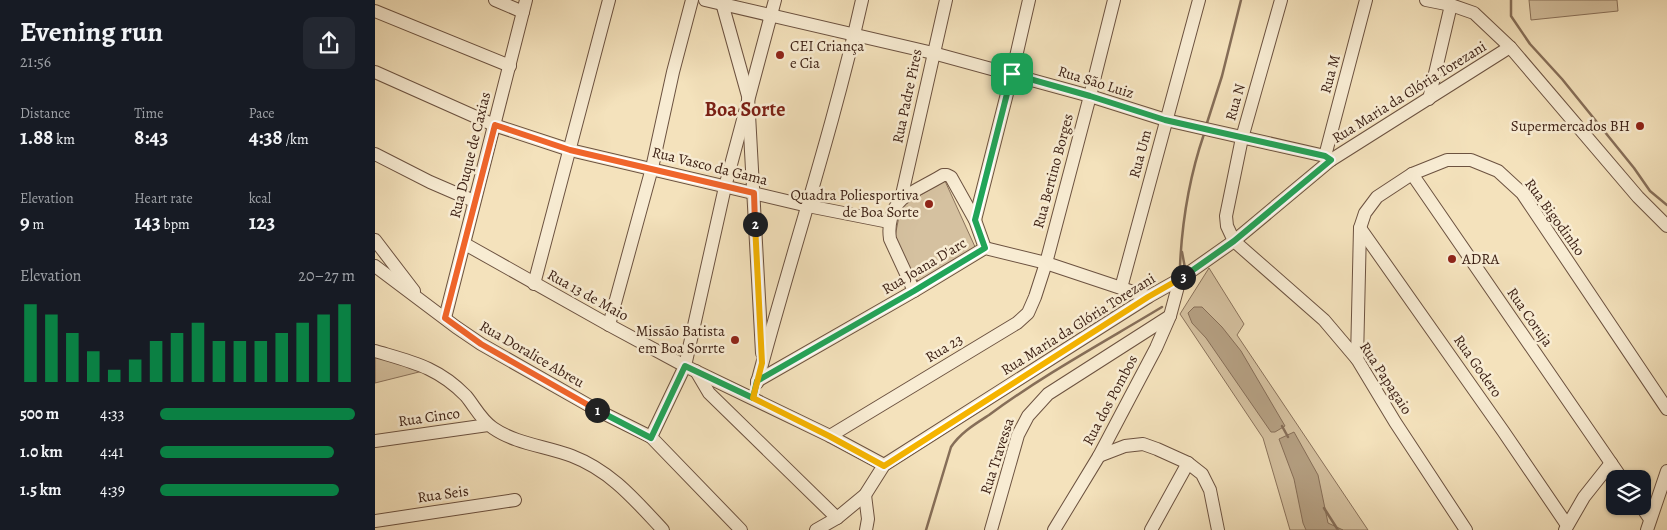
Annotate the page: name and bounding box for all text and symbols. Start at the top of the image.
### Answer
text: Evening run [20,13,163,51]
button: share [303,17,355,69]
place label: CEI Criança e Cia [790,36,864,73]
street label: Rua Maria da Glória Torezani [1328,36,1490,148]
street label: Rua Padre Pires [887,47,927,145]
marker: CEI Criança e Cia [774,49,786,61]
text: 21:56 [20,51,51,73]
street label: Rua M [1315,52,1345,96]
pin [991,53,1033,95]
icon: arrive [998,60,1026,88]
street label: Rua São Luiz [1055,61,1137,103]
street label: Rua N [1220,81,1250,123]
street label: Rua Duque de Caxias [445,90,495,220]
district label: Boa Sorte [705,96,785,123]
text: Distance [20,104,70,123]
text: Time [134,104,163,123]
text: Pace [249,104,275,123]
street label: Rua Bertino Borges [1028,111,1078,231]
place label: Supermercados BH [1511,116,1630,136]
marker: Supermercados BH [1634,120,1646,132]
text: 1.88 [20,123,53,151]
text: 8:43 [134,123,168,151]
text: 4:38 [249,123,283,151]
street label: Rua Um [1124,127,1156,180]
text: km [53,130,75,149]
text: /km [283,130,309,149]
street label: Rua Vasco da Gama [650,142,770,190]
street label: Rua Bigodinho [1520,174,1590,260]
place label: Quadra Poliesportiva de Boa Sorte [790,185,919,222]
text: Elevation [20,189,74,208]
text: Heart rate [134,189,193,208]
text: kcal [249,189,271,208]
marker: Quadra Poliesportiva de Boa Sorte [923,198,935,210]
text: 9 [20,208,30,236]
text: 143 [134,208,161,236]
text: 123 [249,208,275,236]
pin: 2 [743,212,767,236]
text: m [30,215,44,234]
text: bpm [161,215,190,234]
text: 2 [752,215,759,234]
street label: Rua Joana D'arc [878,233,970,299]
place label: ADRA [1461,249,1499,269]
marker: ADRA [1446,253,1458,265]
street label: Rua 13 de Maio [544,264,632,326]
pin: 3 [1171,264,1195,290]
text: Elevation [20,265,81,287]
text: 20–27 m [298,265,355,287]
street label: Rua Maria da Glória Torezani [997,268,1159,380]
text: 3 [1180,268,1187,287]
street label: Rua Coruja [1502,283,1558,351]
street label: Rua Doralice Abreu [476,316,589,393]
place label: Missão Batista em Boa Sorrte [636,321,725,358]
street label: Rua 23 [922,329,966,367]
street label: Rua Godero [1449,331,1507,401]
marker: Missão Batista em Boa Sorrte [729,334,741,346]
street label: Rua Papagaio [1355,338,1417,418]
street label: Rua dos Pombos [1078,351,1142,449]
pin: 1 [585,398,609,422]
text: 1 [595,401,600,420]
text: 500 m [20,403,59,425]
text: 4:33 [100,403,124,425]
street label: Rua Cinco [397,403,461,431]
street label: Rua Travessa [975,415,1019,497]
text: 1.0 km [20,441,63,463]
text: 4:41 [100,441,124,463]
map controls [1606,470,1651,515]
button: layers [1606,470,1651,515]
text: 1.5 km [20,479,61,501]
text: 4:39 [100,479,125,501]
street label: Rua Seis [416,481,470,507]

